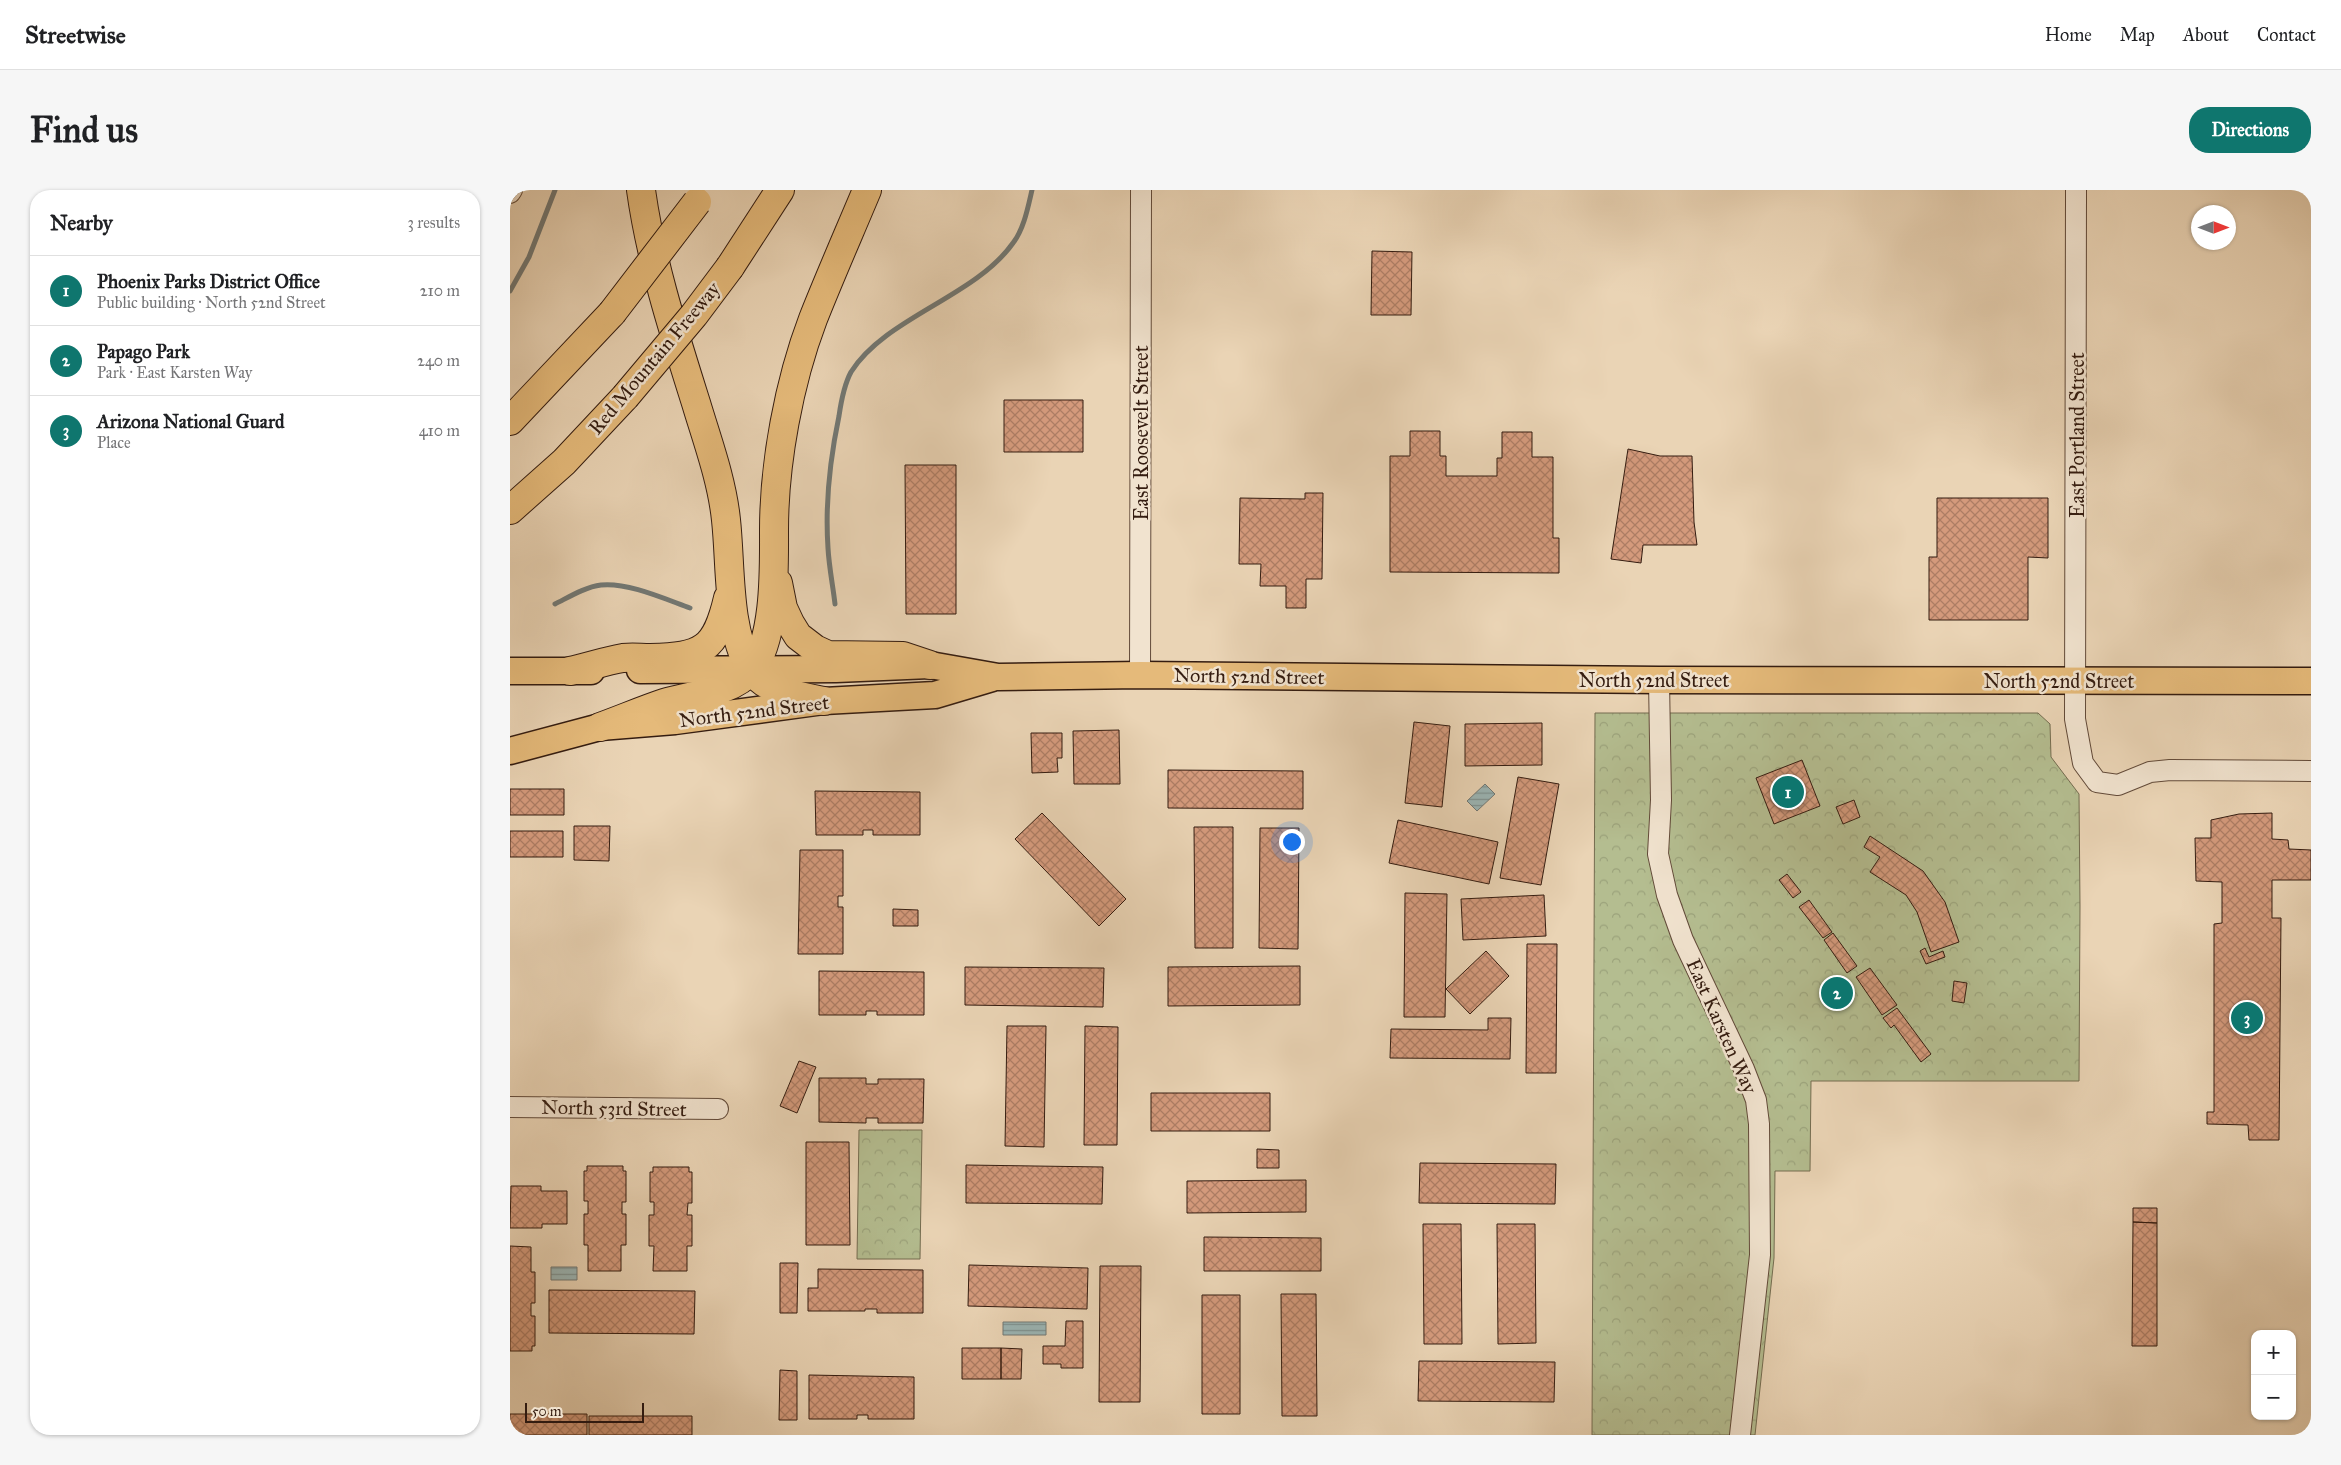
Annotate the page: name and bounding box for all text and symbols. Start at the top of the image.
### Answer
text: Streetwise [25,20,126,50]
text: Home [2045,24,2092,46]
text: Map [2120,24,2155,46]
text: About [2183,24,2229,46]
text: Contact [2257,24,2316,46]
button: Directions [2189,107,2311,153]
text: Find us [30,109,138,152]
north arrow [2191,205,2236,250]
text: Nearby [50,210,113,236]
text: 3 results [407,213,460,232]
text: Phoenix Parks District Office [97,270,320,293]
street label: Red Mountain Freeway [583,276,725,439]
text: 1 [63,281,69,300]
text: 210 m [420,281,460,300]
text: Public building · North 52nd Street [97,293,326,312]
text: Papago Park [97,340,190,363]
street label: East Roosevelt Street [1129,345,1153,521]
text: 2 [62,351,70,370]
text: 240 m [417,351,460,370]
street label: East Portland Street [2065,352,2089,518]
text: Park · East Karsten Way [97,363,252,382]
text: Arizona National Guard [97,410,284,433]
text: 3 [63,421,69,440]
text: 410 m [419,421,460,440]
text: Place [97,433,131,452]
street label: North 52nd Street [1173,663,1325,689]
street label: North 52nd Street [1579,668,1729,692]
street label: North 52nd Street [1984,669,2134,693]
street label: North 52nd Street [678,690,830,732]
pin: 1 [1772,773,1804,811]
your location [1279,829,1305,855]
street label: East Karsten Way [1682,955,1763,1098]
pin: 2 [1821,974,1853,1012]
pin: 3 [2231,999,2263,1037]
street label: North 53rd Street [541,1095,687,1121]
map controls [2251,1330,2296,1420]
button: + [2251,1330,2296,1375]
button: − [2251,1375,2296,1420]
scale bar [525,1400,644,1423]
text: 50 m [532,1403,561,1420]

